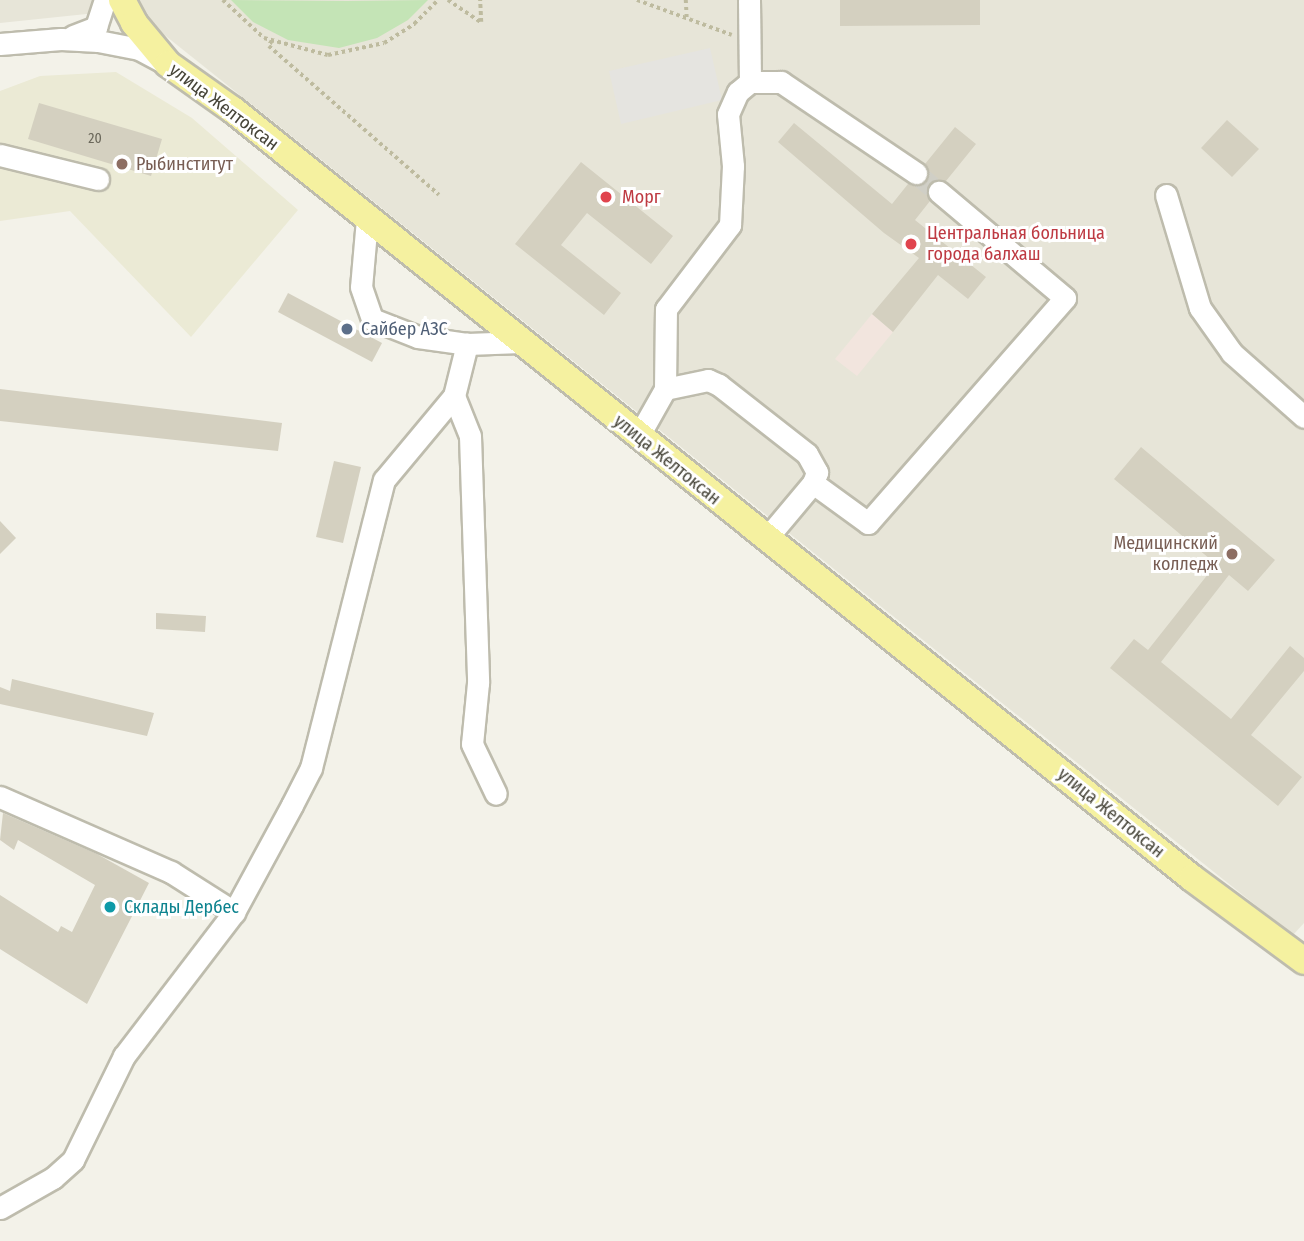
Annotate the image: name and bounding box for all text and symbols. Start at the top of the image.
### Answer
street label: улица Желтоксан [165,59,283,155]
house number: 20 [88,131,102,147]
place label: Рыбинститут [136,153,233,175]
marker: Рыбинститут [114,156,130,172]
place label: Морг [622,186,661,208]
marker: Морг [596,187,616,207]
place label: Центральная больница города балхаш [927,223,1105,266]
marker: Центральная больница города балхаш [901,234,921,254]
place label: Сайбер АЗС [361,318,448,340]
marker: Сайбер АЗС [339,321,355,337]
street label: улица Желтоксан [609,410,725,510]
place label: Медицинский колледж [1113,533,1218,576]
marker: Медицинский колледж [1224,546,1240,562]
street label: улица Желтоксан [1053,763,1169,863]
place label: Склады Дербес [124,896,239,918]
marker: Склады Дербес [102,899,118,915]

